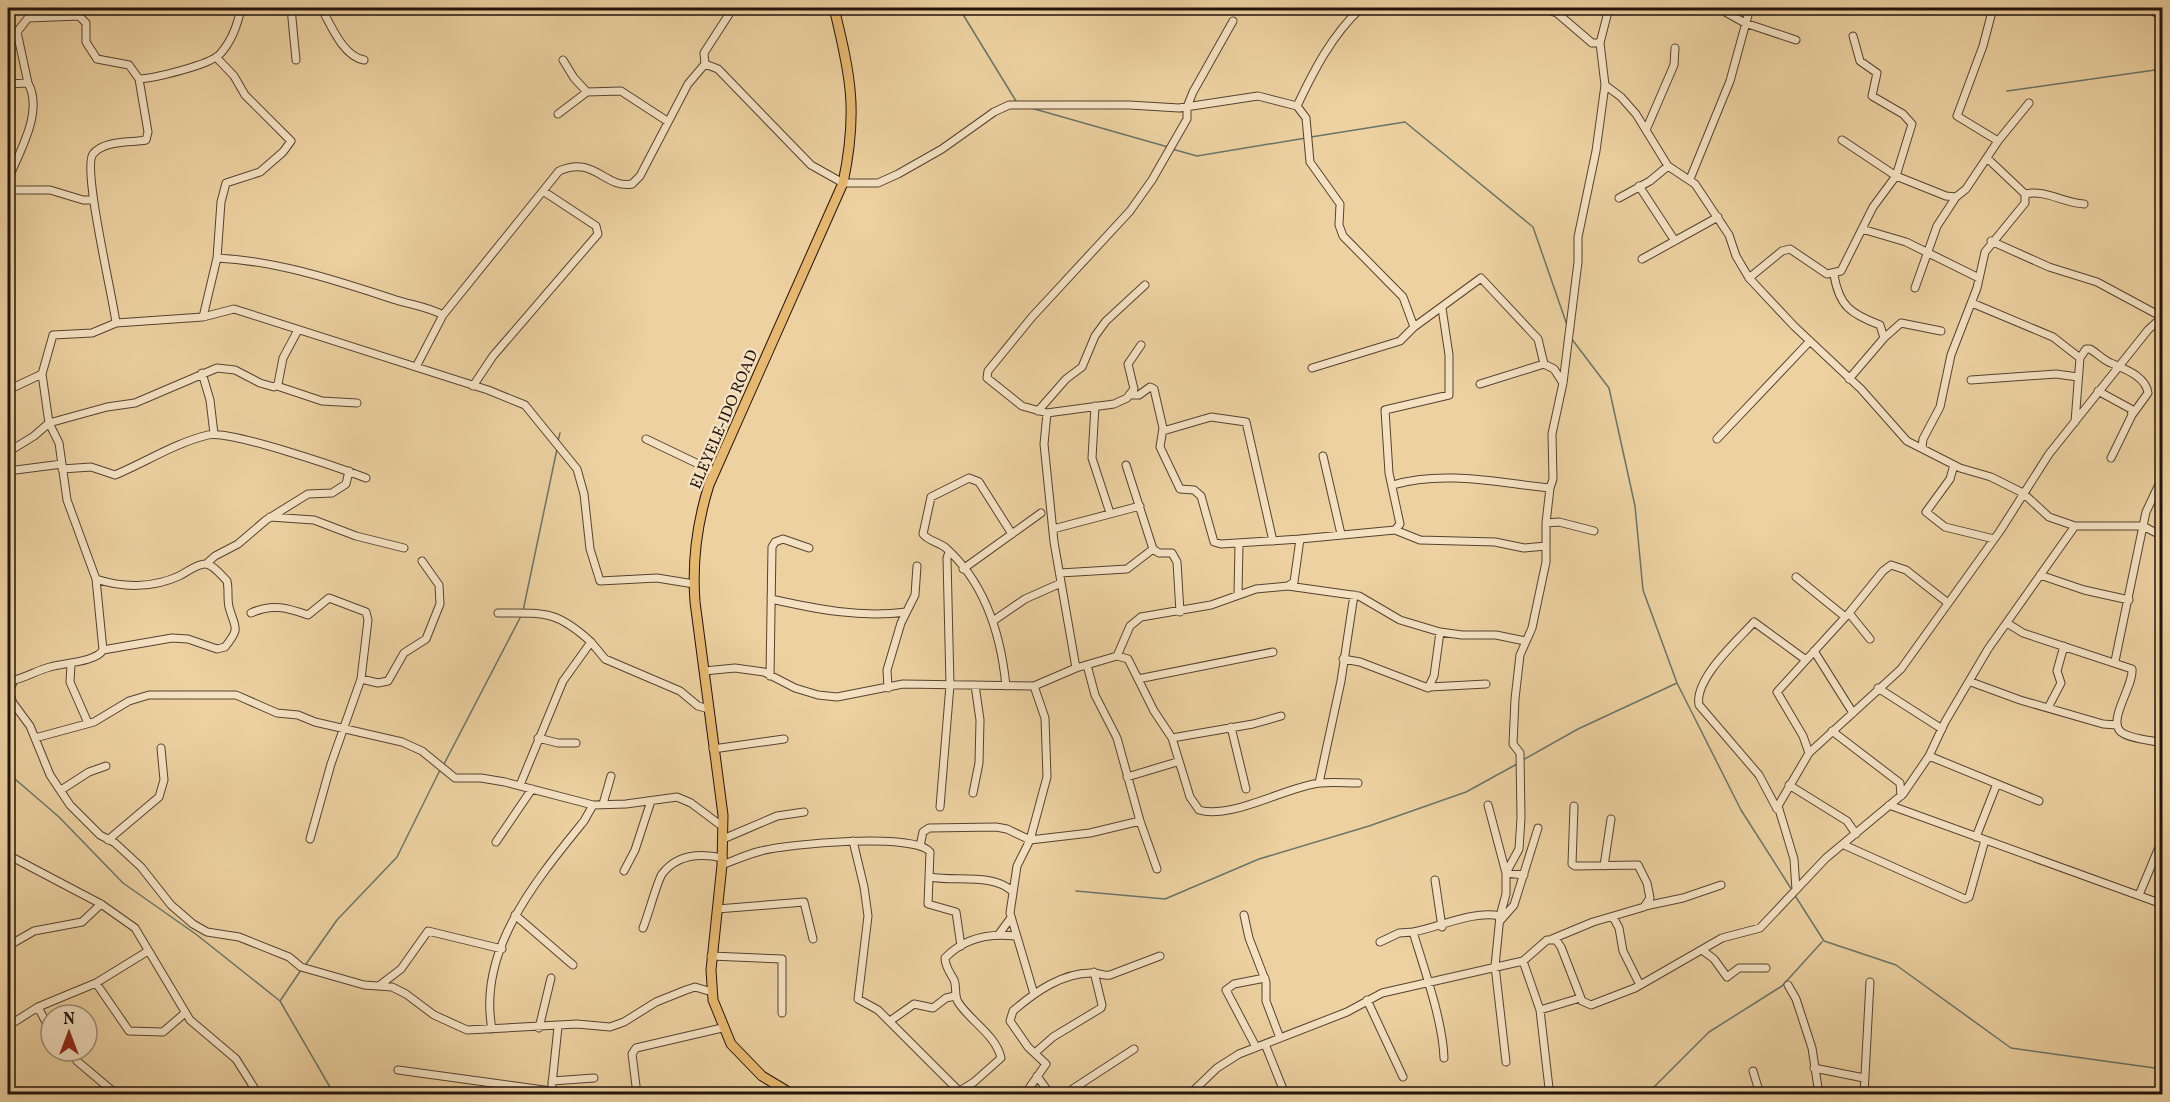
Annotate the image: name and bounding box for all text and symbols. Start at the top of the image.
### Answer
street label: ELEYELE-IDO ROAD [686,346,764,493]
north arrow [39,1003,99,1063]
text: N [63,1009,75,1031]

